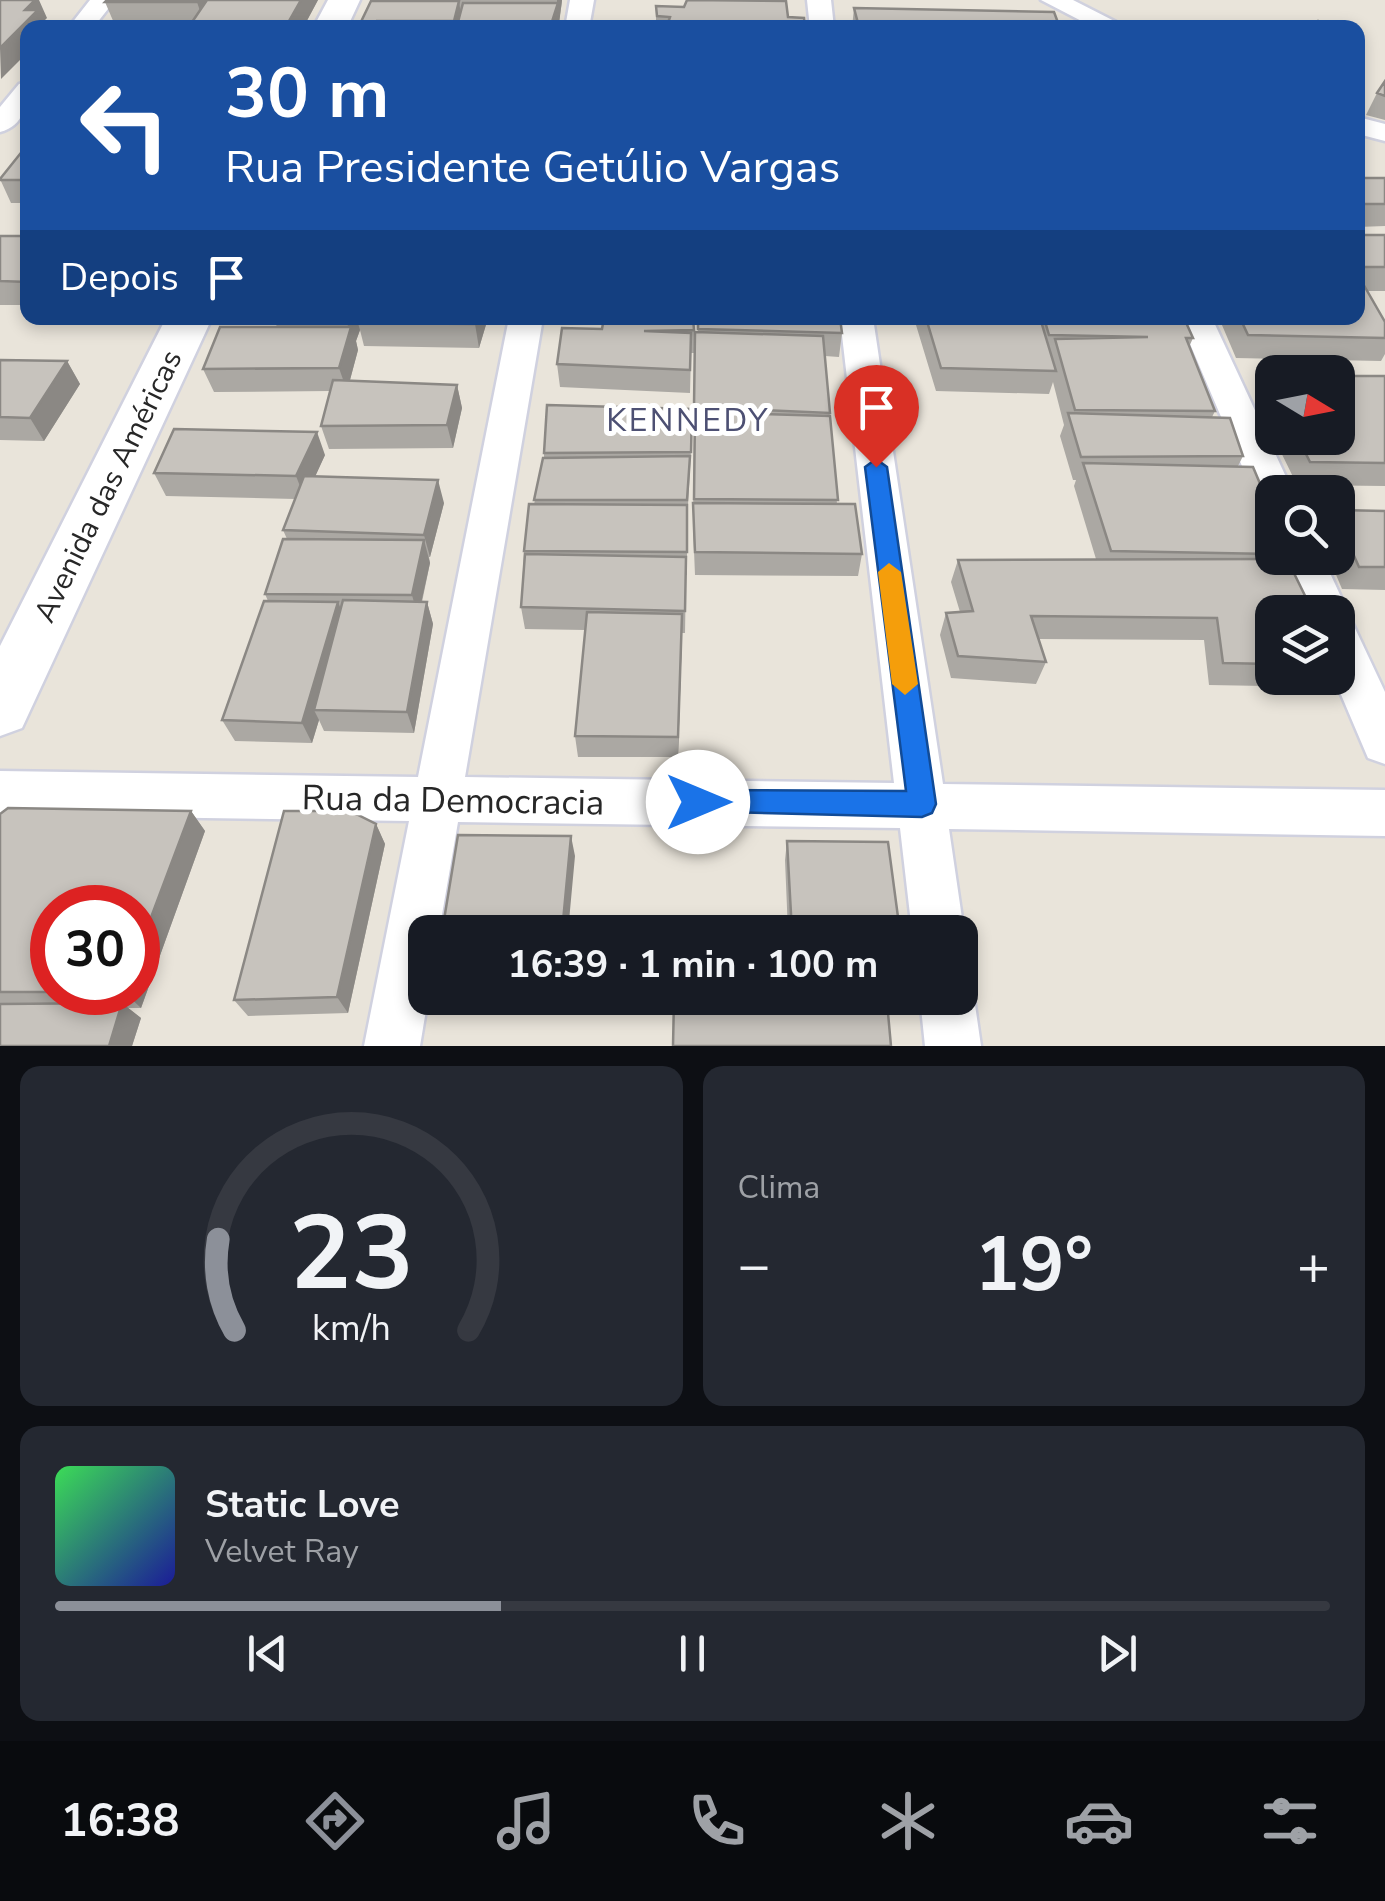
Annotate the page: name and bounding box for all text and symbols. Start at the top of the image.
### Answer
text: 30 m [225,46,389,142]
icon: left [60,60,190,190]
text: Rua Presidente Getúlio Vargas [225,137,840,198]
icon: arrive [199,250,254,305]
text: Depois [60,252,179,303]
street label: Avenida das Américas [25,343,192,629]
north arrow [1255,355,1355,455]
map controls [1255,355,1355,695]
pin [834,365,919,468]
icon: arrive [849,380,904,435]
district label: KENNEDY [606,399,770,442]
button: search [1255,475,1355,575]
button: layers [1255,595,1355,695]
position arrow [646,750,750,854]
street label: Rua da Democracia [301,774,605,827]
speed limit sign: 30 [30,885,160,1015]
text: 16:39 · 1 min · 100 m [508,939,878,990]
text: Clima [738,1166,820,1209]
text: 23 [289,1183,414,1325]
text: 19° [975,1214,1093,1316]
text: − [738,1228,771,1303]
text: + [1297,1228,1330,1303]
text: km/h [312,1304,391,1353]
text: Static Love [205,1479,400,1530]
text: Velvet Ray [205,1530,359,1573]
icon: previous [240,1626,295,1681]
icon: pause [665,1626,720,1681]
icon: next [1090,1626,1145,1681]
icon: directions [300,1786,370,1856]
icon: music [491,1786,561,1856]
icon: phone [682,1786,752,1856]
icon: climate [873,1786,943,1856]
icon: car [1064,1786,1134,1856]
icon: filters [1255,1786,1325,1856]
text: 16:38 [60,1791,180,1852]

